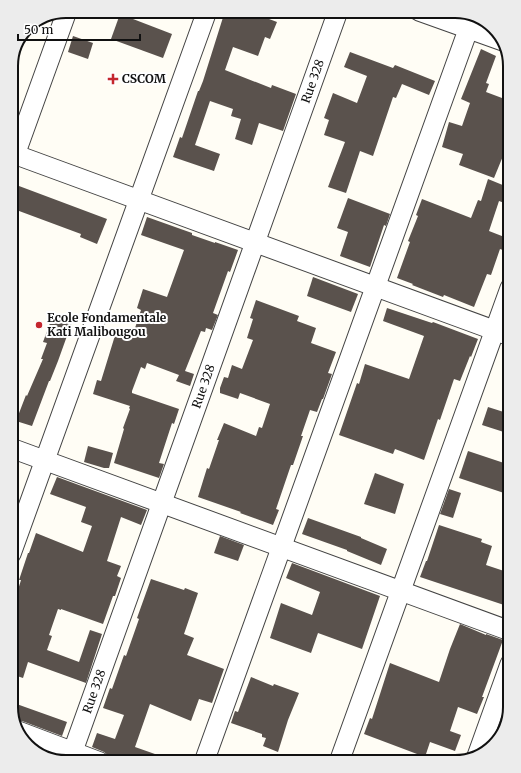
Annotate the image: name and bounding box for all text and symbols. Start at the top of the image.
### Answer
scale bar [18,16,140,42]
text: 50 m [24,22,53,37]
street label: Rue 328 [298,57,327,105]
place label: CSCOM [122,71,167,86]
marker: CSCOM [107,73,119,85]
place label: Ecole Fondamentale Kati Malibougou [47,310,167,339]
marker: Ecole Fondamentale Kati Malibougou [34,320,44,330]
street label: Rue 328 [188,362,218,410]
street label: Rue 328 [79,667,109,715]

